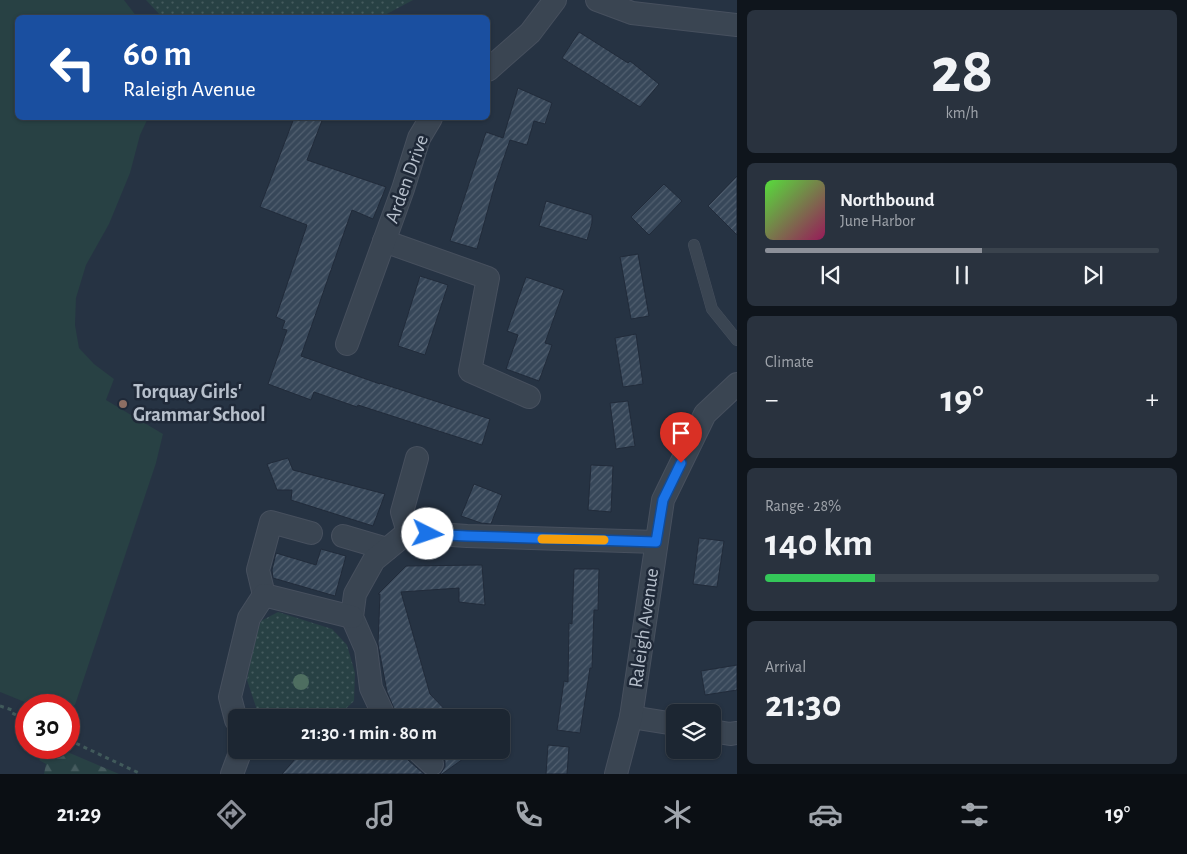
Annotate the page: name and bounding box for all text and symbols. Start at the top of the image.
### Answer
icon: left [40,35,105,100]
text: 60 m [123,37,192,72]
text: 28 [931,39,993,104]
text: Raleigh Avenue [123,78,256,100]
text: km/h [945,105,979,121]
street label: Arden Drive [382,132,432,226]
text: Northbound [840,191,935,210]
text: June Harbor [840,213,915,229]
icon: previous [817,261,845,289]
icon: pause [948,261,976,289]
icon: next [1079,261,1107,289]
text: Climate [765,354,814,370]
text: 19° [940,381,984,419]
place label: Torquay Girls' Grammar School [133,382,265,425]
text: − [765,386,778,414]
text: + [1146,386,1159,414]
marker: Torquay Girls' Grammar School [117,398,129,410]
pin [660,412,702,463]
icon: arrive [667,419,695,447]
text: Range · 28% [765,498,841,514]
position arrow [401,507,453,559]
text: 140 km [765,525,873,563]
street label: Raleigh Avenue [626,567,662,689]
text: Arrival [765,659,806,675]
text: 21:30 [765,686,841,724]
speed limit sign: 30 [15,694,80,759]
map controls [666,704,721,759]
button: layers [666,704,721,759]
text: 21:30 · 1 min · 80 m [301,724,437,743]
icon: directions [214,797,249,832]
icon: music [363,797,398,832]
icon: phone [511,797,546,832]
icon: climate [660,797,695,832]
icon: car [808,797,843,832]
icon: filters [957,797,992,832]
text: 21:29 [57,803,101,825]
text: 19° [1105,803,1130,825]

